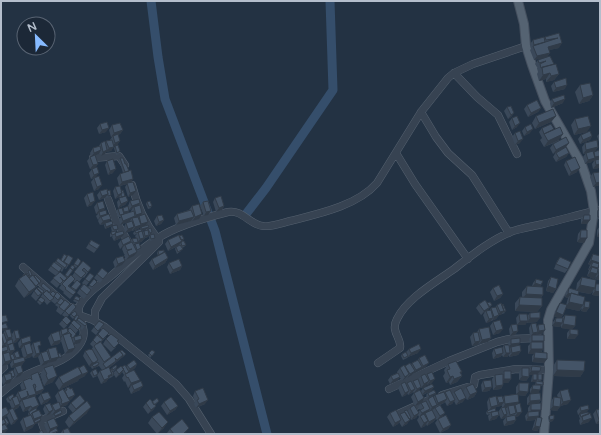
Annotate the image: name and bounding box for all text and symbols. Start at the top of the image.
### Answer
north arrow [16,16,56,56]
text: N [25,20,39,35]

